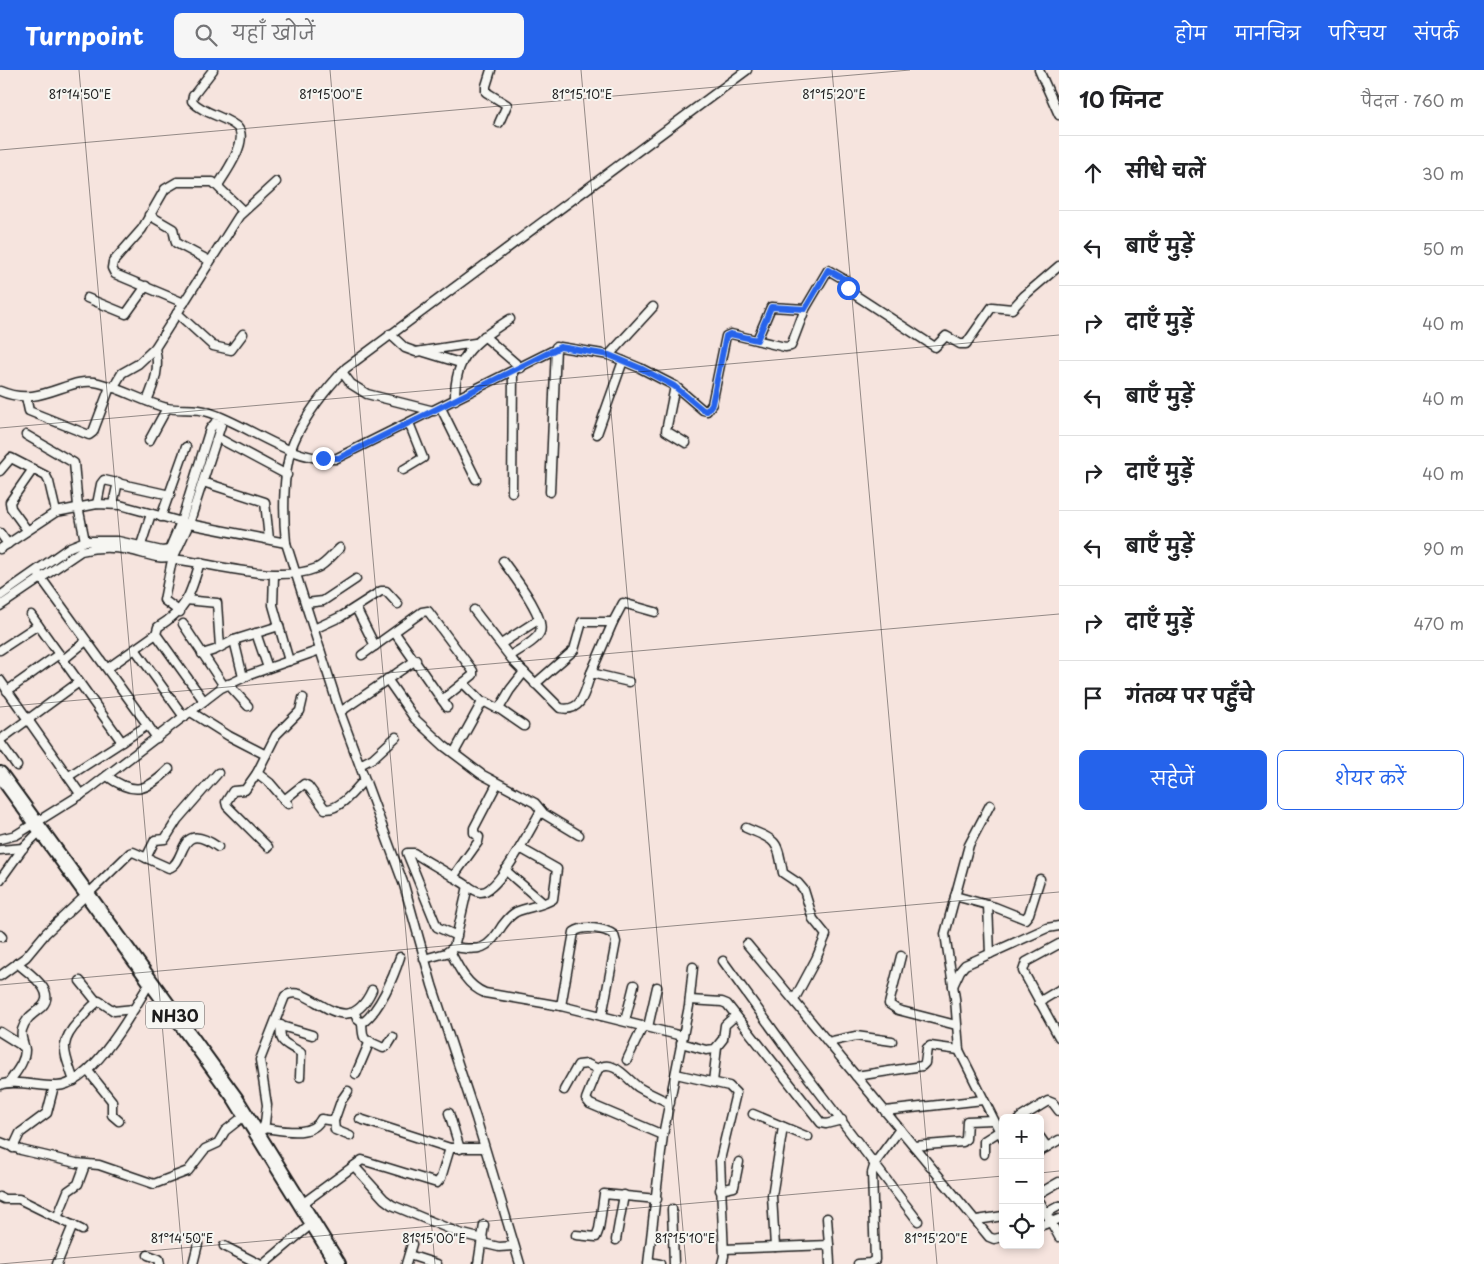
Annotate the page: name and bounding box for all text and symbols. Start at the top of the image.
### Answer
search box [174,13,524,58]
text: Turnpoint [25,17,144,53]
text: यहाँ खोजें [232,18,315,46]
text: होम [1175,19,1207,46]
text: मानचित्र [1235,19,1301,46]
text: परिचय [1329,19,1386,46]
text: संपर्क [1414,19,1459,46]
icon: search [192,21,220,49]
text: 10 मिनट [1079,83,1162,115]
text: 81°14'50"E [49,85,111,103]
text: 81°15'00"E [299,85,363,103]
text: 81°15'10"E [552,85,612,103]
text: 81°15'20"E [802,85,866,103]
text: पैदल · 760 m [1361,88,1464,112]
text: सीधे चलें [1126,156,1205,184]
icon: ahead [1079,159,1107,187]
text: 30 m [1422,161,1464,185]
text: बाएँ मुड़ें [1126,231,1194,259]
icon: left [1079,234,1107,262]
text: 50 m [1423,236,1464,260]
route start [837,277,860,300]
text: दाएँ मुड़ें [1126,306,1193,334]
icon: right [1079,309,1107,337]
text: 40 m [1422,311,1464,335]
text: बाएँ मुड़ें [1126,381,1194,409]
icon: left [1079,384,1107,412]
text: 40 m [1422,386,1464,410]
route end [312,447,335,470]
text: दाएँ मुड़ें [1126,456,1193,484]
icon: right [1079,459,1107,487]
text: 40 m [1422,461,1464,485]
text: बाएँ मुड़ें [1126,531,1194,559]
icon: left [1079,534,1107,562]
text: 90 m [1423,536,1464,560]
text: दाएँ मुड़ें [1126,606,1193,634]
icon: right [1079,609,1107,637]
text: 470 m [1414,611,1464,635]
text: गंतव्य पर पहुँचे [1126,681,1254,709]
icon: arrive [1079,684,1107,712]
button: सहेजें [1079,750,1267,810]
button: शेयर करें [1277,750,1464,810]
road number: NH30 [146,1002,204,1028]
map controls [999,1114,1044,1249]
button: + [999,1114,1044,1159]
button: − [999,1159,1044,1204]
button: locate [999,1204,1044,1249]
text: 81°14'50"E [151,1229,213,1247]
text: 81°15'00"E [402,1229,466,1247]
text: 81°15'10"E [655,1229,715,1247]
text: 81°15'20"E [904,1229,968,1247]

